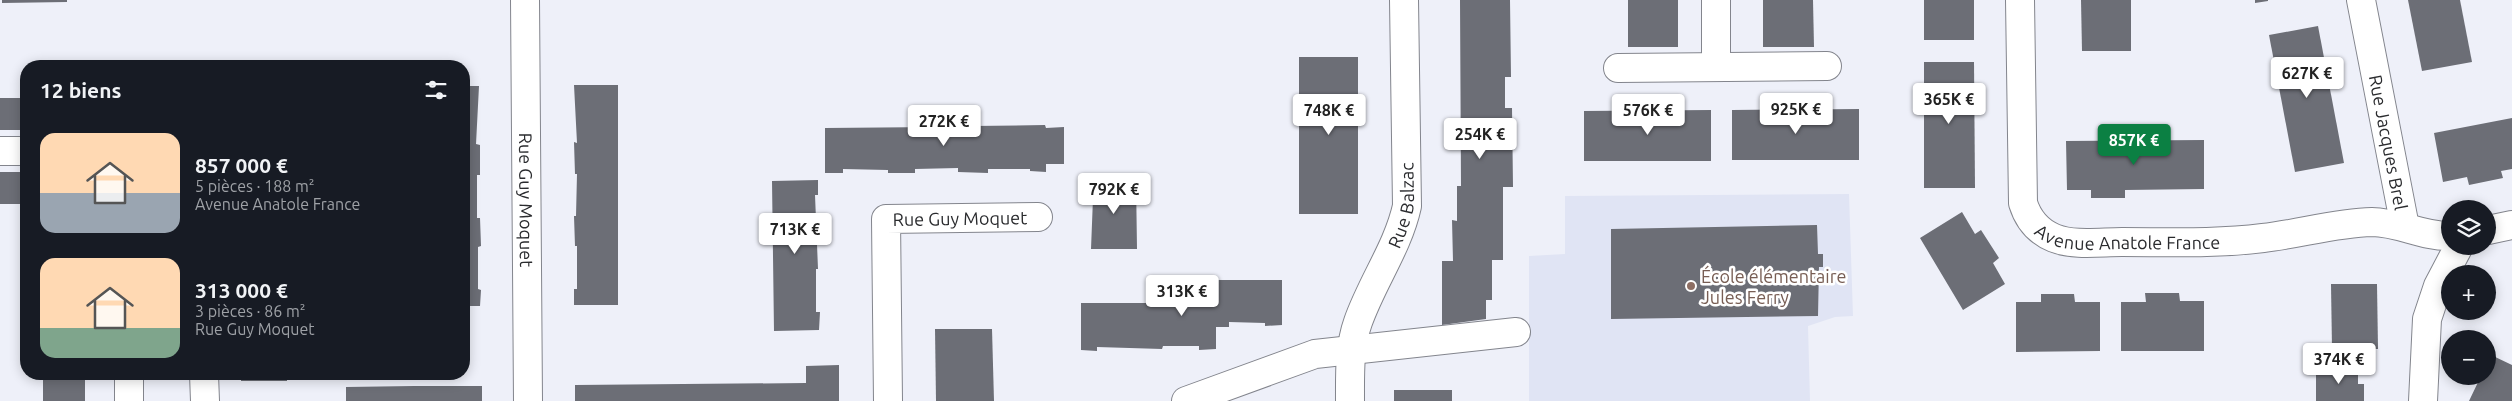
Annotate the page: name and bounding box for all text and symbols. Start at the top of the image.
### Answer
pin: 627K € [2266,56,2348,99]
text: 627K € [2282,64,2332,82]
street label: Rue Jacques Brel [2366,73,2412,212]
icon: filters [422,76,450,104]
text: 12 biens [40,78,121,102]
pin: 365K € [1908,82,1990,125]
text: 365K € [1924,90,1974,108]
pin: 925K € [1755,92,1837,135]
pin: 748K € [1288,94,1370,136]
pin: 576K € [1607,94,1689,136]
text: 925K € [1771,100,1821,118]
text: 748K € [1304,101,1354,119]
text: 576K € [1623,101,1673,119]
pin: 272K € [903,104,985,147]
text: 272K € [919,112,969,130]
pin: 254K € [1439,118,1521,160]
pin: 857K € [2093,124,2175,166]
text: 254K € [1455,125,1505,143]
text: 857K € [2109,131,2159,149]
street label: Rue Guy Moquet [516,133,537,267]
icon: home [80,153,140,213]
text: 857 000 € [195,153,288,177]
street label: Rue Balzac [1384,162,1418,251]
pin: 792K € [1073,172,1155,215]
text: 5 pièces · 188 m² [195,177,315,195]
text: 792K € [1089,180,1139,198]
text: Avenue Anatole France [195,195,360,213]
map controls [2441,200,2496,385]
button: layers [2441,200,2496,255]
street label: Rue Guy Moquet [893,207,1027,229]
pin: 713K € [754,212,836,255]
text: 713K € [770,220,820,238]
street label: Avenue Anatole France [2031,220,2220,253]
place label: École élémentaire Jules Ferry [1701,265,1846,307]
button: + [2441,265,2496,320]
pin: 313K € [1141,274,1223,317]
icon: home [80,278,140,338]
text: 313 000 € [195,278,288,302]
marker: École élémentaire Jules Ferry [1685,280,1697,292]
text: 313K € [1157,282,1207,300]
text: 3 pièces · 86 m² [195,302,305,320]
text: Rue Guy Moquet [195,320,315,338]
button: − [2441,330,2496,385]
pin: 374K € [2298,342,2380,385]
text: 374K € [2314,350,2364,368]

